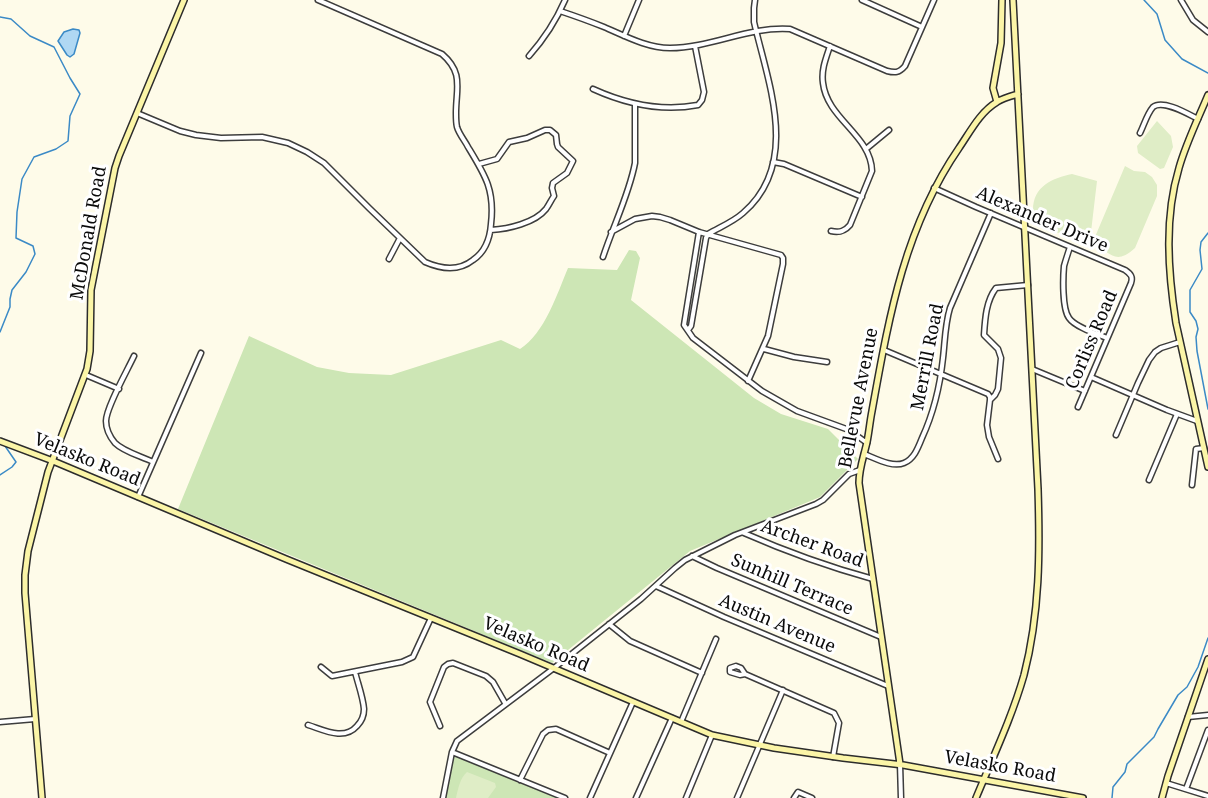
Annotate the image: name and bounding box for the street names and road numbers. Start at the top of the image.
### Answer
street label: McDonald Road [67,164,111,302]
street label: Alexander Drive [973,182,1111,258]
street label: Corliss Road [1061,287,1123,393]
street label: Merrill Road [907,302,949,412]
street label: Bellevue Avenue [835,326,883,470]
street label: Velasko Road [30,429,144,491]
street label: Archer Road [758,515,866,573]
street label: Sunhill Terrace [728,549,856,621]
street label: Austin Avenue [715,590,839,658]
street label: Velasko Road [480,613,592,677]
street label: Velasko Road [942,747,1058,787]

